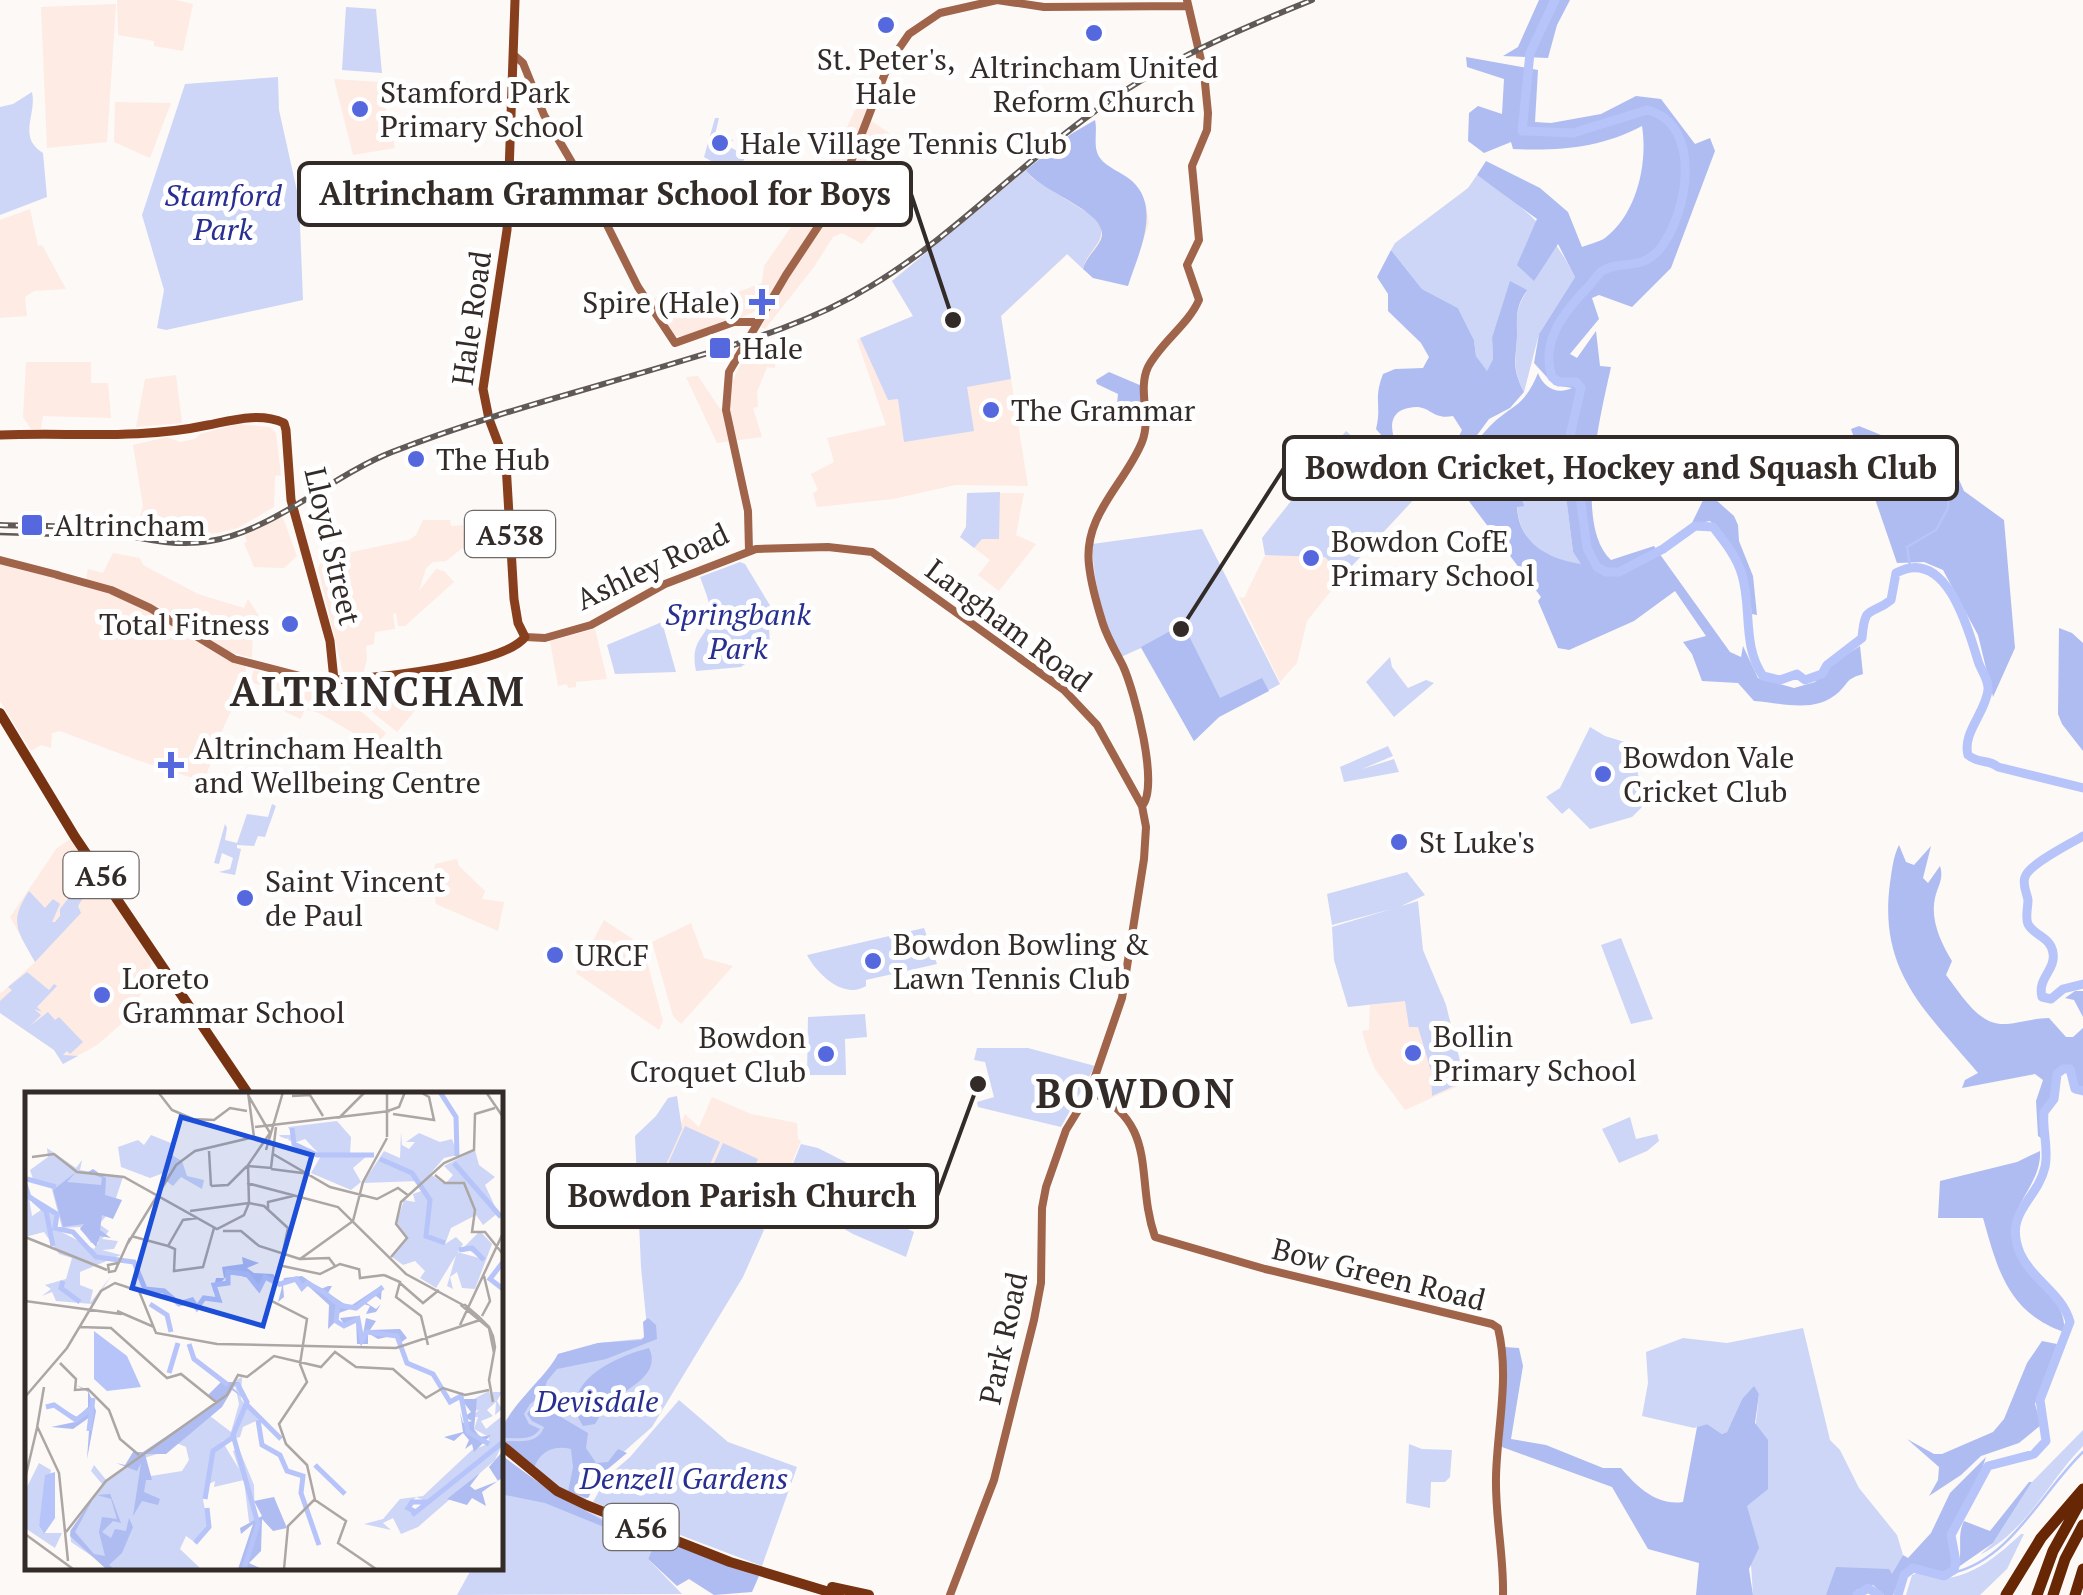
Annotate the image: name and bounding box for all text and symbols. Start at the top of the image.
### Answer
marker: St. Peter's, Hale [875,14,897,36]
marker: Altrincham United Reform Church [1083,22,1105,44]
place label: St. Peter's, Hale [817,39,955,113]
place label: Altrincham United Reform Church [970,47,1218,121]
place label: Stamford Park Primary School [380,72,584,146]
marker: Stamford Park Primary School [349,98,371,120]
place label: Hale Village Tennis Club [740,123,1067,163]
marker: Hale Village Tennis Club [709,132,731,154]
callout: Altrincham Grammar School for Boys [299,163,911,225]
text: Altrincham Grammar School for Boys [319,172,891,214]
park label: Stamford Park [164,175,283,249]
street label: Hale Road [442,248,500,388]
place label: Spire (Hale) [582,282,740,322]
marker: Spire (Hale) [749,289,775,315]
place label: Hale [742,328,803,368]
marker: Hale [707,335,733,361]
place label: The Grammar [1011,390,1196,430]
marker: The Grammar [980,399,1002,421]
callout: Bowdon Cricket, Hockey and Squash Club [1284,437,1957,499]
place label: The Hub [436,439,550,479]
text: Bowdon Cricket, Hockey and Squash Club [1305,446,1937,488]
marker: The Hub [405,448,427,470]
street label: Lloyd Street [295,463,371,629]
place label: Altrincham [54,505,206,545]
road number: A538 [465,511,555,557]
marker: Altrincham [19,512,45,538]
street label: Ashley Road [569,513,735,619]
place label: Bowdon CofE Primary School [1331,521,1535,595]
marker: Bowdon CofE Primary School [1300,547,1322,569]
street label: Langham Road [918,549,1100,701]
park label: Springbank Park [665,594,812,668]
place label: Total Fitness [99,604,270,644]
marker: Total Fitness [279,613,301,635]
district label: ALTRINCHAM [230,664,526,717]
place label: Altrincham Health and Wellbeing Centre [194,728,481,802]
place label: Bowdon Vale Cricket Club [1623,737,1794,811]
marker: Altrincham Health and Wellbeing Centre [158,752,184,778]
marker: Bowdon Vale Cricket Club [1592,763,1614,785]
place label: St Luke's [1419,822,1535,862]
marker: St Luke's [1388,831,1410,853]
road number: A56 [64,852,138,898]
place label: Saint Vincent de Paul [265,861,445,935]
marker: Saint Vincent de Paul [234,887,256,909]
place label: Bowdon Bowling & Lawn Tennis Club [893,924,1149,998]
place label: URCF [575,935,649,975]
marker: URCF [544,944,566,966]
marker: Bowdon Bowling & Lawn Tennis Club [862,950,884,972]
place label: Loreto Grammar School [122,958,345,1032]
marker: Loreto Grammar School [91,984,113,1006]
place label: Bollin Primary School [1433,1016,1637,1090]
place label: Bowdon Croquet Club [629,1017,806,1091]
marker: Bollin Primary School [1402,1042,1424,1064]
marker: Bowdon Croquet Club [815,1043,837,1065]
district label: BOWDON [1035,1066,1237,1119]
inset map [25,1092,502,1570]
callout: Bowdon Parish Church [548,1165,937,1227]
text: Bowdon Parish Church [567,1174,917,1216]
street label: Bow Green Road [1268,1228,1490,1320]
street label: Park Road [969,1268,1037,1408]
park label: Devisdale [535,1381,659,1421]
park label: Denzell Gardens [579,1458,788,1498]
road number: A56 [604,1504,678,1550]

